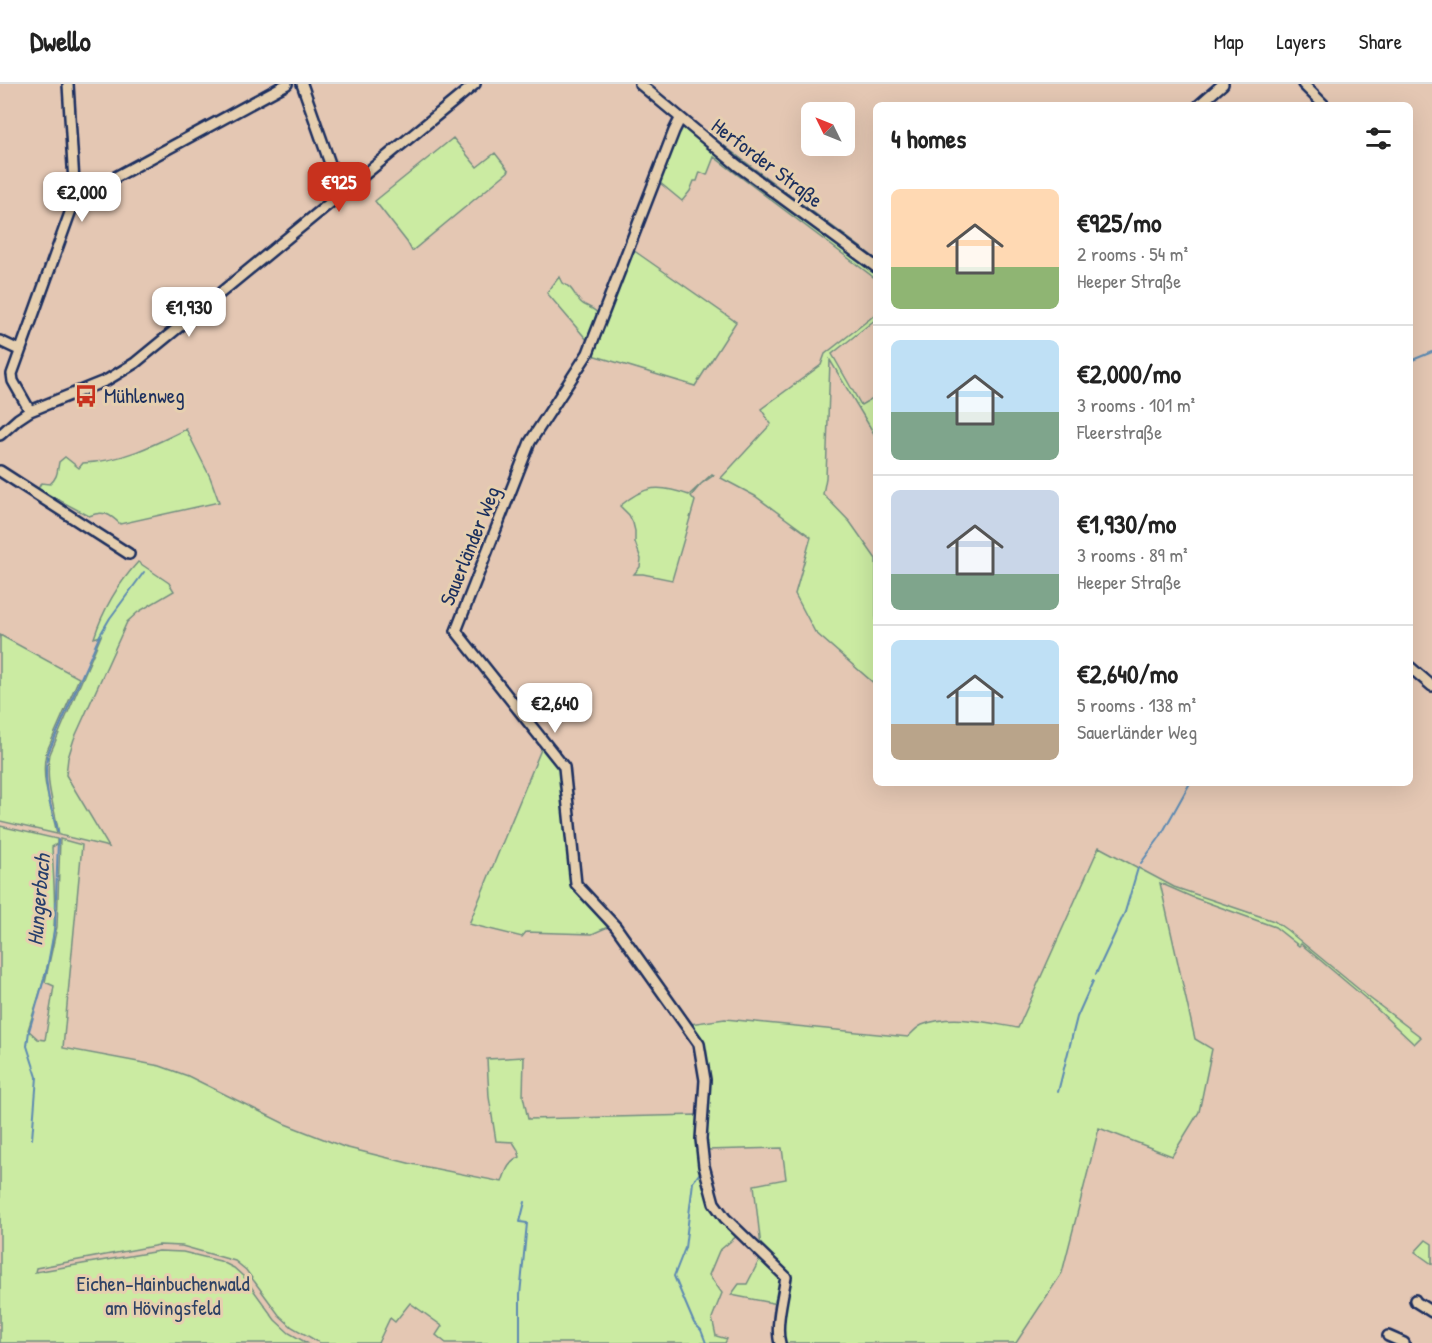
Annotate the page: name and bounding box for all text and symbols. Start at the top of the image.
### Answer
text: Dwello [30,22,91,60]
text: Map [1214,27,1243,56]
text: Layers [1276,27,1326,56]
text: Share [1359,27,1402,56]
north arrow [801,102,855,156]
map controls [801,102,855,156]
street label: Herforder Straße [706,111,829,214]
text: 4 homes [891,121,966,156]
icon: filters [1362,122,1395,155]
pin: €925 [303,162,375,213]
text: €925 [322,168,356,195]
pin: €2,000 [33,172,131,223]
text: €2,000 [57,178,107,205]
text: €925/mo [1077,205,1161,240]
icon: home [939,213,1011,285]
text: 2 rooms · 54 m² [1077,240,1188,267]
text: Heeper Straße [1077,267,1181,294]
pin: €1,930 [140,287,238,338]
text: €1,930 [166,293,212,320]
text: €2,000/mo [1077,356,1181,391]
icon: home [939,364,1011,436]
place label: Mühlenweg [104,381,185,410]
bus stop icon: Mühlenweg [73,383,99,409]
text: 3 rooms · 101 m² [1077,391,1195,418]
text: Fleerstraße [1077,418,1162,445]
street label: Sauerländer Weg [432,482,507,610]
text: €1,930/mo [1077,506,1176,541]
icon: home [939,514,1011,586]
text: 3 rooms · 89 m² [1077,541,1188,568]
text: Heeper Straße [1077,568,1181,595]
text: €2,640/mo [1077,656,1178,691]
icon: home [939,664,1011,736]
pin: €2,640 [506,683,604,734]
text: €2,640 [531,689,579,716]
text: 5 rooms · 138 m² [1077,691,1196,718]
text: Sauerländer Weg [1077,718,1197,745]
water label: Hungerbach [19,851,57,947]
park label: Eichen-Hainbuchenwald am Hövingsfeld [76,1269,250,1322]

